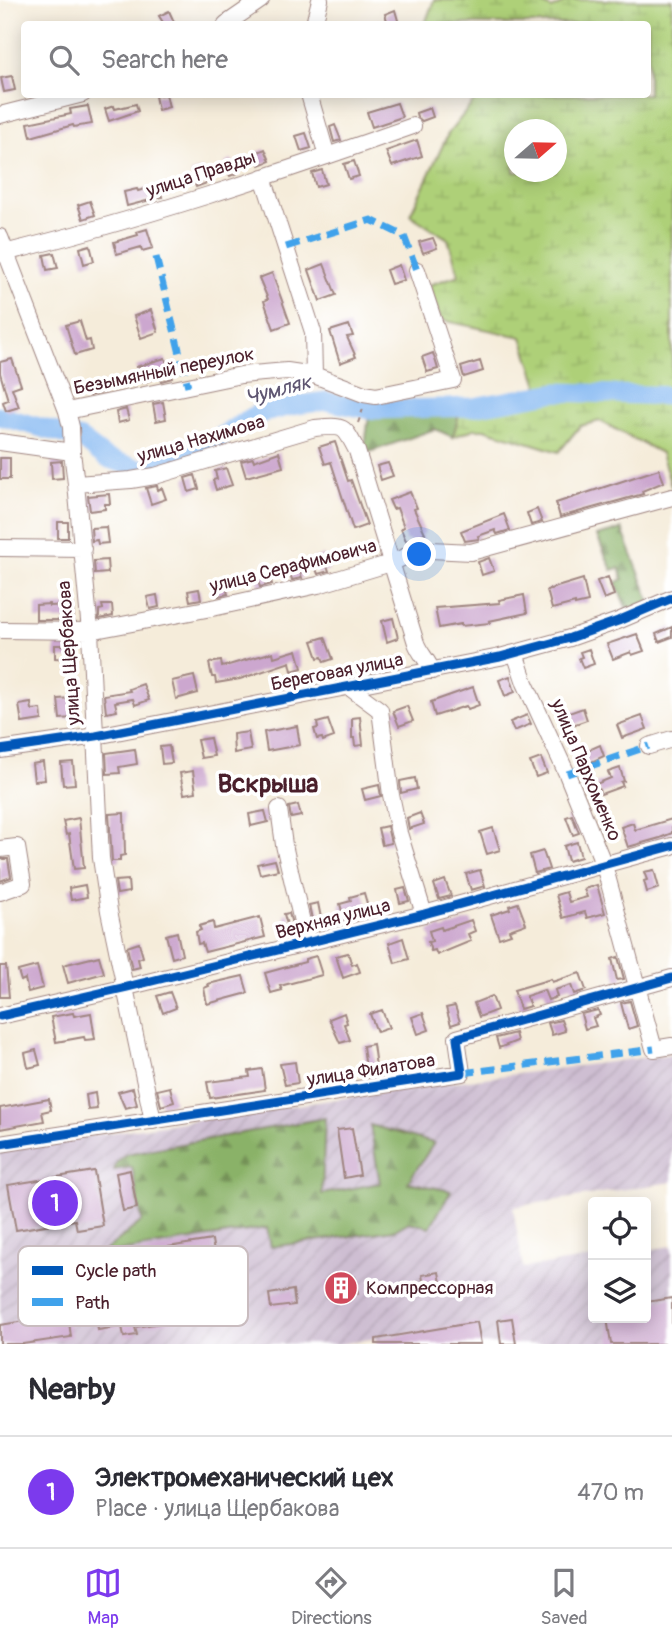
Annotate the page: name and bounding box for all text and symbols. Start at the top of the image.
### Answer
search box [21,21,651,98]
icon: search [45,41,83,79]
text: Search here [101,44,228,76]
north arrow [504,119,567,182]
street label: улица Правды [142,145,259,203]
street label: Безымянный переулок [72,342,257,400]
water label: Чумляк [242,368,316,412]
street label: улица Нахимова [134,409,267,469]
street label: улица Серафимовича [206,534,379,599]
your location [402,537,436,571]
street label: улица Щербакова [52,580,86,727]
street label: Береговая улица [269,647,405,697]
street label: улица Пархоменко [545,695,627,845]
district label: Вскрыша [218,768,318,800]
street label: Верхняя улица [273,893,393,945]
street label: улица Филатова [304,1048,437,1092]
pin: 1 [32,1177,78,1229]
map controls [588,1197,651,1323]
button: locate [588,1197,651,1260]
legend [18,1246,248,1326]
text: Cycle path [75,1259,156,1283]
button: layers [588,1260,651,1323]
building icon: Компрессорная [322,1269,360,1307]
place label: Компрессорная [366,1276,493,1300]
text: Path [75,1291,110,1315]
text: Nearby [28,1371,115,1408]
text: Электромеханический цех [95,1462,394,1494]
text: 1 [47,1478,56,1507]
text: 470 m [577,1478,644,1507]
text: Place · улица Щербакова [95,1494,339,1523]
tab: Map [84,1564,122,1630]
tab: Directions [291,1564,372,1630]
tab: Saved [540,1564,588,1630]

